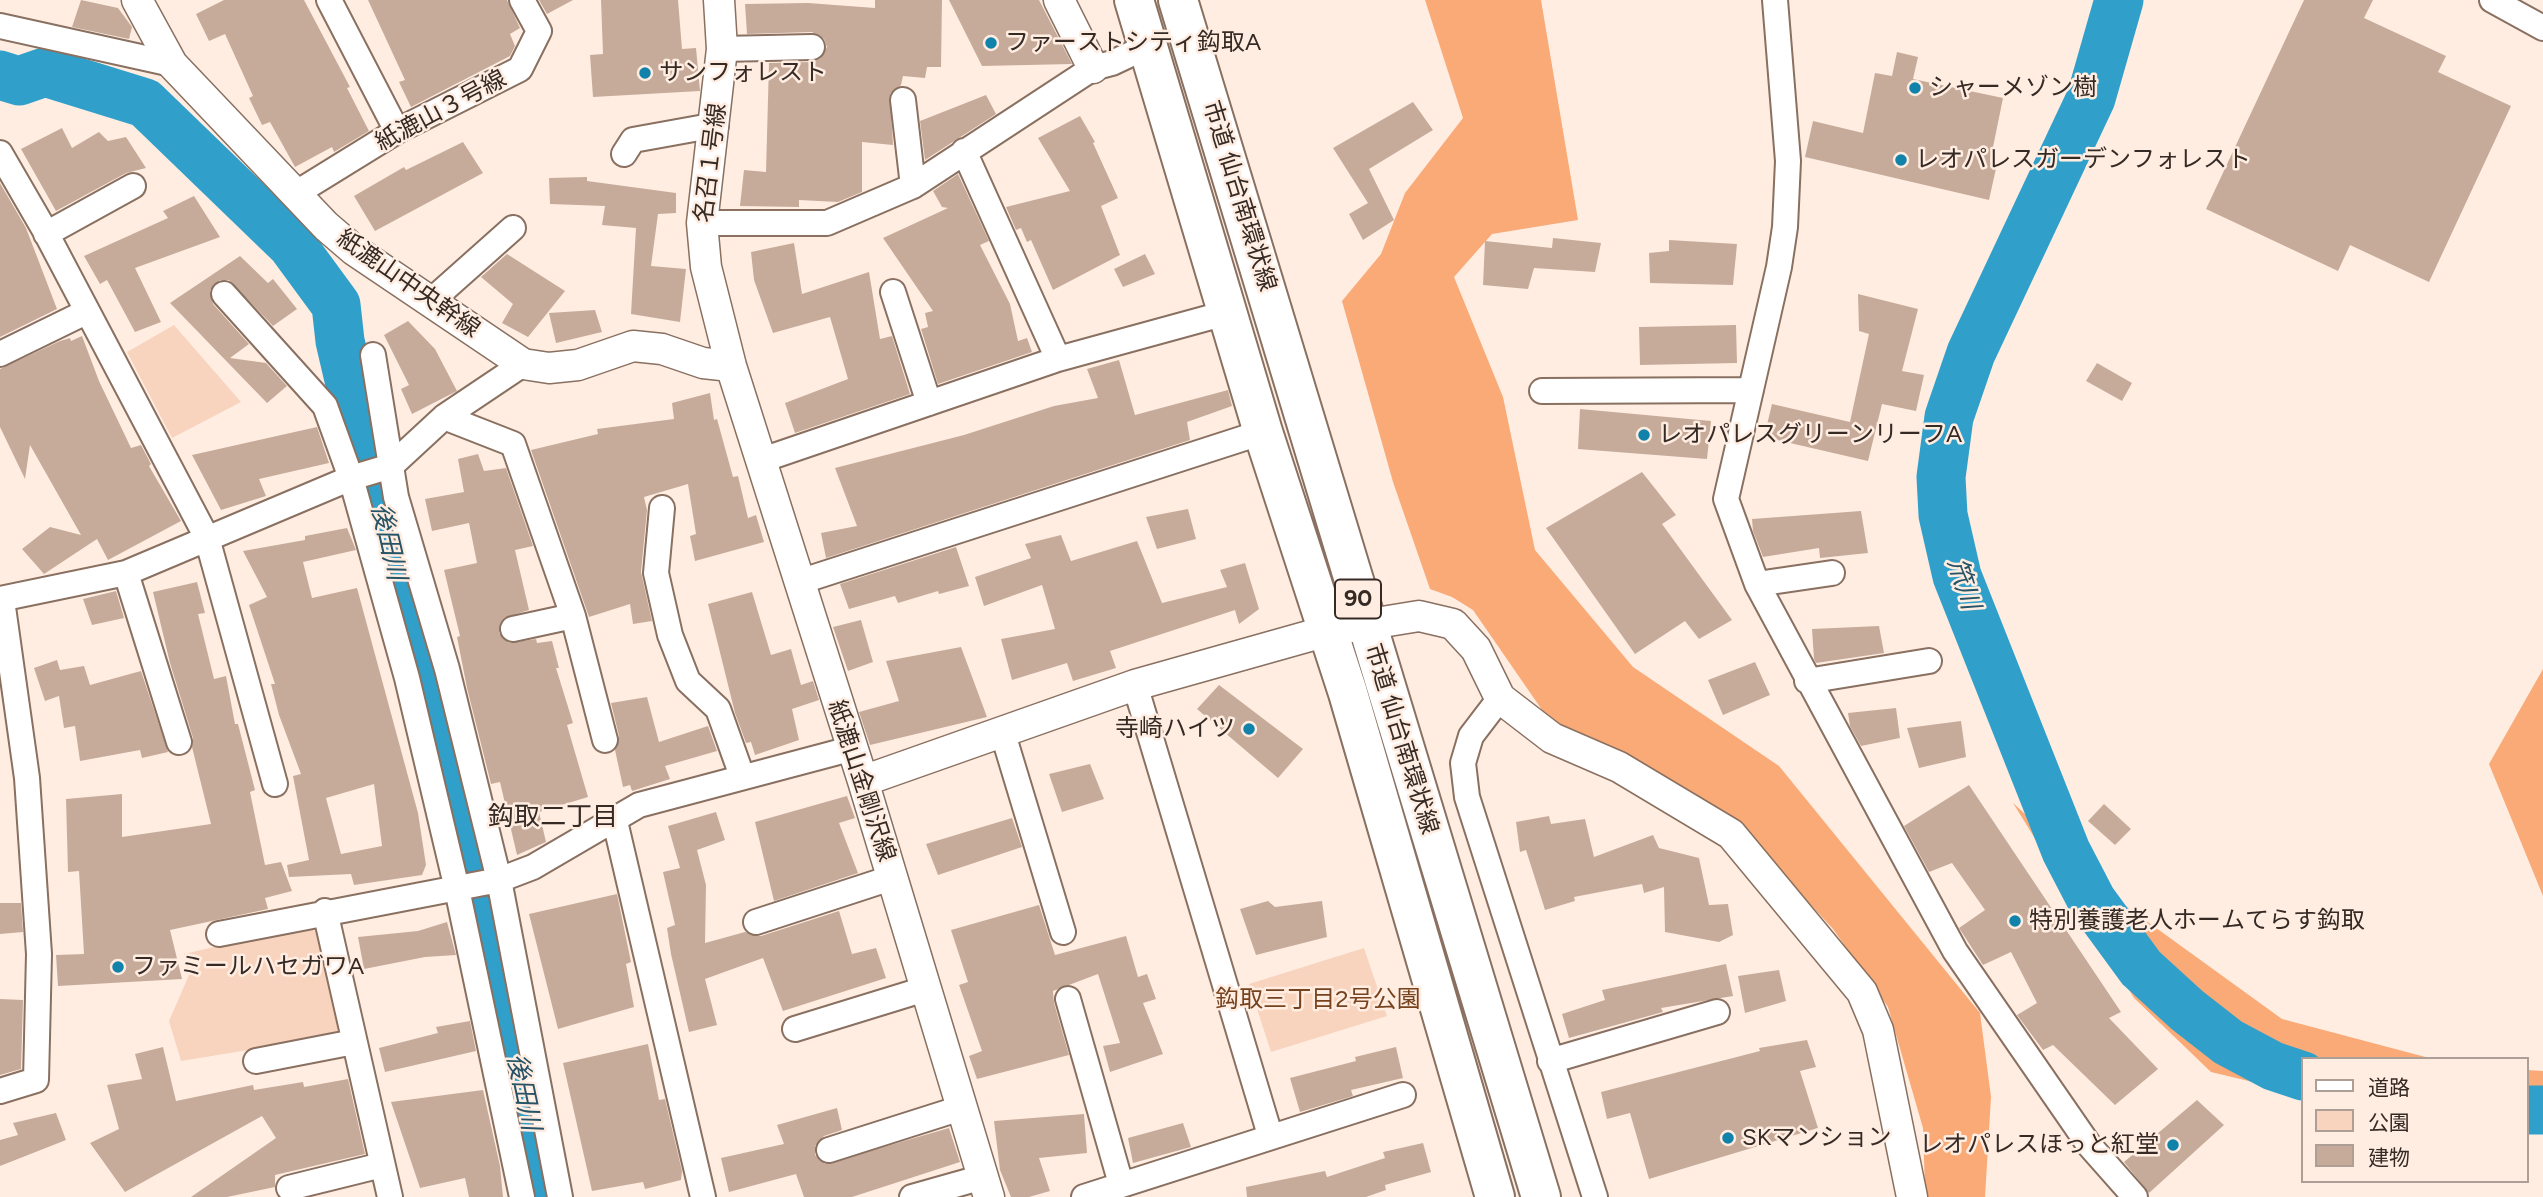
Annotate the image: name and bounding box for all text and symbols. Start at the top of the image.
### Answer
place label: ファーストシティ鈎取A [1005,29,1261,57]
marker: ファーストシティ鈎取A [983,35,999,51]
place label: サンフォレスト [659,59,827,87]
street label: 紙漉山３号線 [371,64,511,158]
marker: サンフォレスト [637,65,653,81]
place label: シャーメゾン樹 [1929,74,2097,102]
marker: シャーメゾン樹 [1907,80,1923,96]
street label: 市道 仙台南環状線 [1196,97,1282,295]
street label: 名召１号線 [689,102,733,224]
place label: レオパレスガーデンフォレスト [1915,146,2251,174]
marker: レオパレスガーデンフォレスト [1893,152,1909,168]
street label: 紙漉山中央幹線 [331,224,485,344]
place label: レオパレスグリーンリーフA [1658,421,1962,449]
marker: レオパレスグリーンリーフA [1636,427,1652,443]
water label: 後田川 [364,500,412,584]
water label: 笊川 [1940,554,1986,614]
road number: 90 [1335,580,1381,618]
street label: 市道 仙台南環状線 [1358,640,1444,838]
street label: 紙漉山金剛沢線 [821,697,901,865]
place label: 寺崎ハイツ [1115,715,1235,743]
marker: 寺崎ハイツ [1241,721,1257,737]
district label: 鈎取二丁目 [488,801,618,833]
place label: 特別養護老人ホームてらす鈎取 [2029,907,2365,935]
marker: 特別養護老人ホームてらす鈎取 [2007,913,2023,929]
place label: ファミールハセガワA [132,953,364,981]
marker: ファミールハセガワA [110,959,126,975]
park label: 鈎取三丁目2号公園 [1215,986,1421,1014]
water label: 後田川 [500,1051,546,1133]
legend [2302,1057,2529,1183]
text: 道路 [2368,1075,2410,1100]
text: 公園 [2368,1110,2410,1135]
place label: SKマンション [1742,1124,1891,1152]
marker: SKマンション [1720,1130,1736,1146]
place label: レオパレスほっと紅堂 [1919,1131,2159,1159]
marker: レオパレスほっと紅堂 [2165,1137,2181,1153]
text: 建物 [2368,1145,2410,1170]

